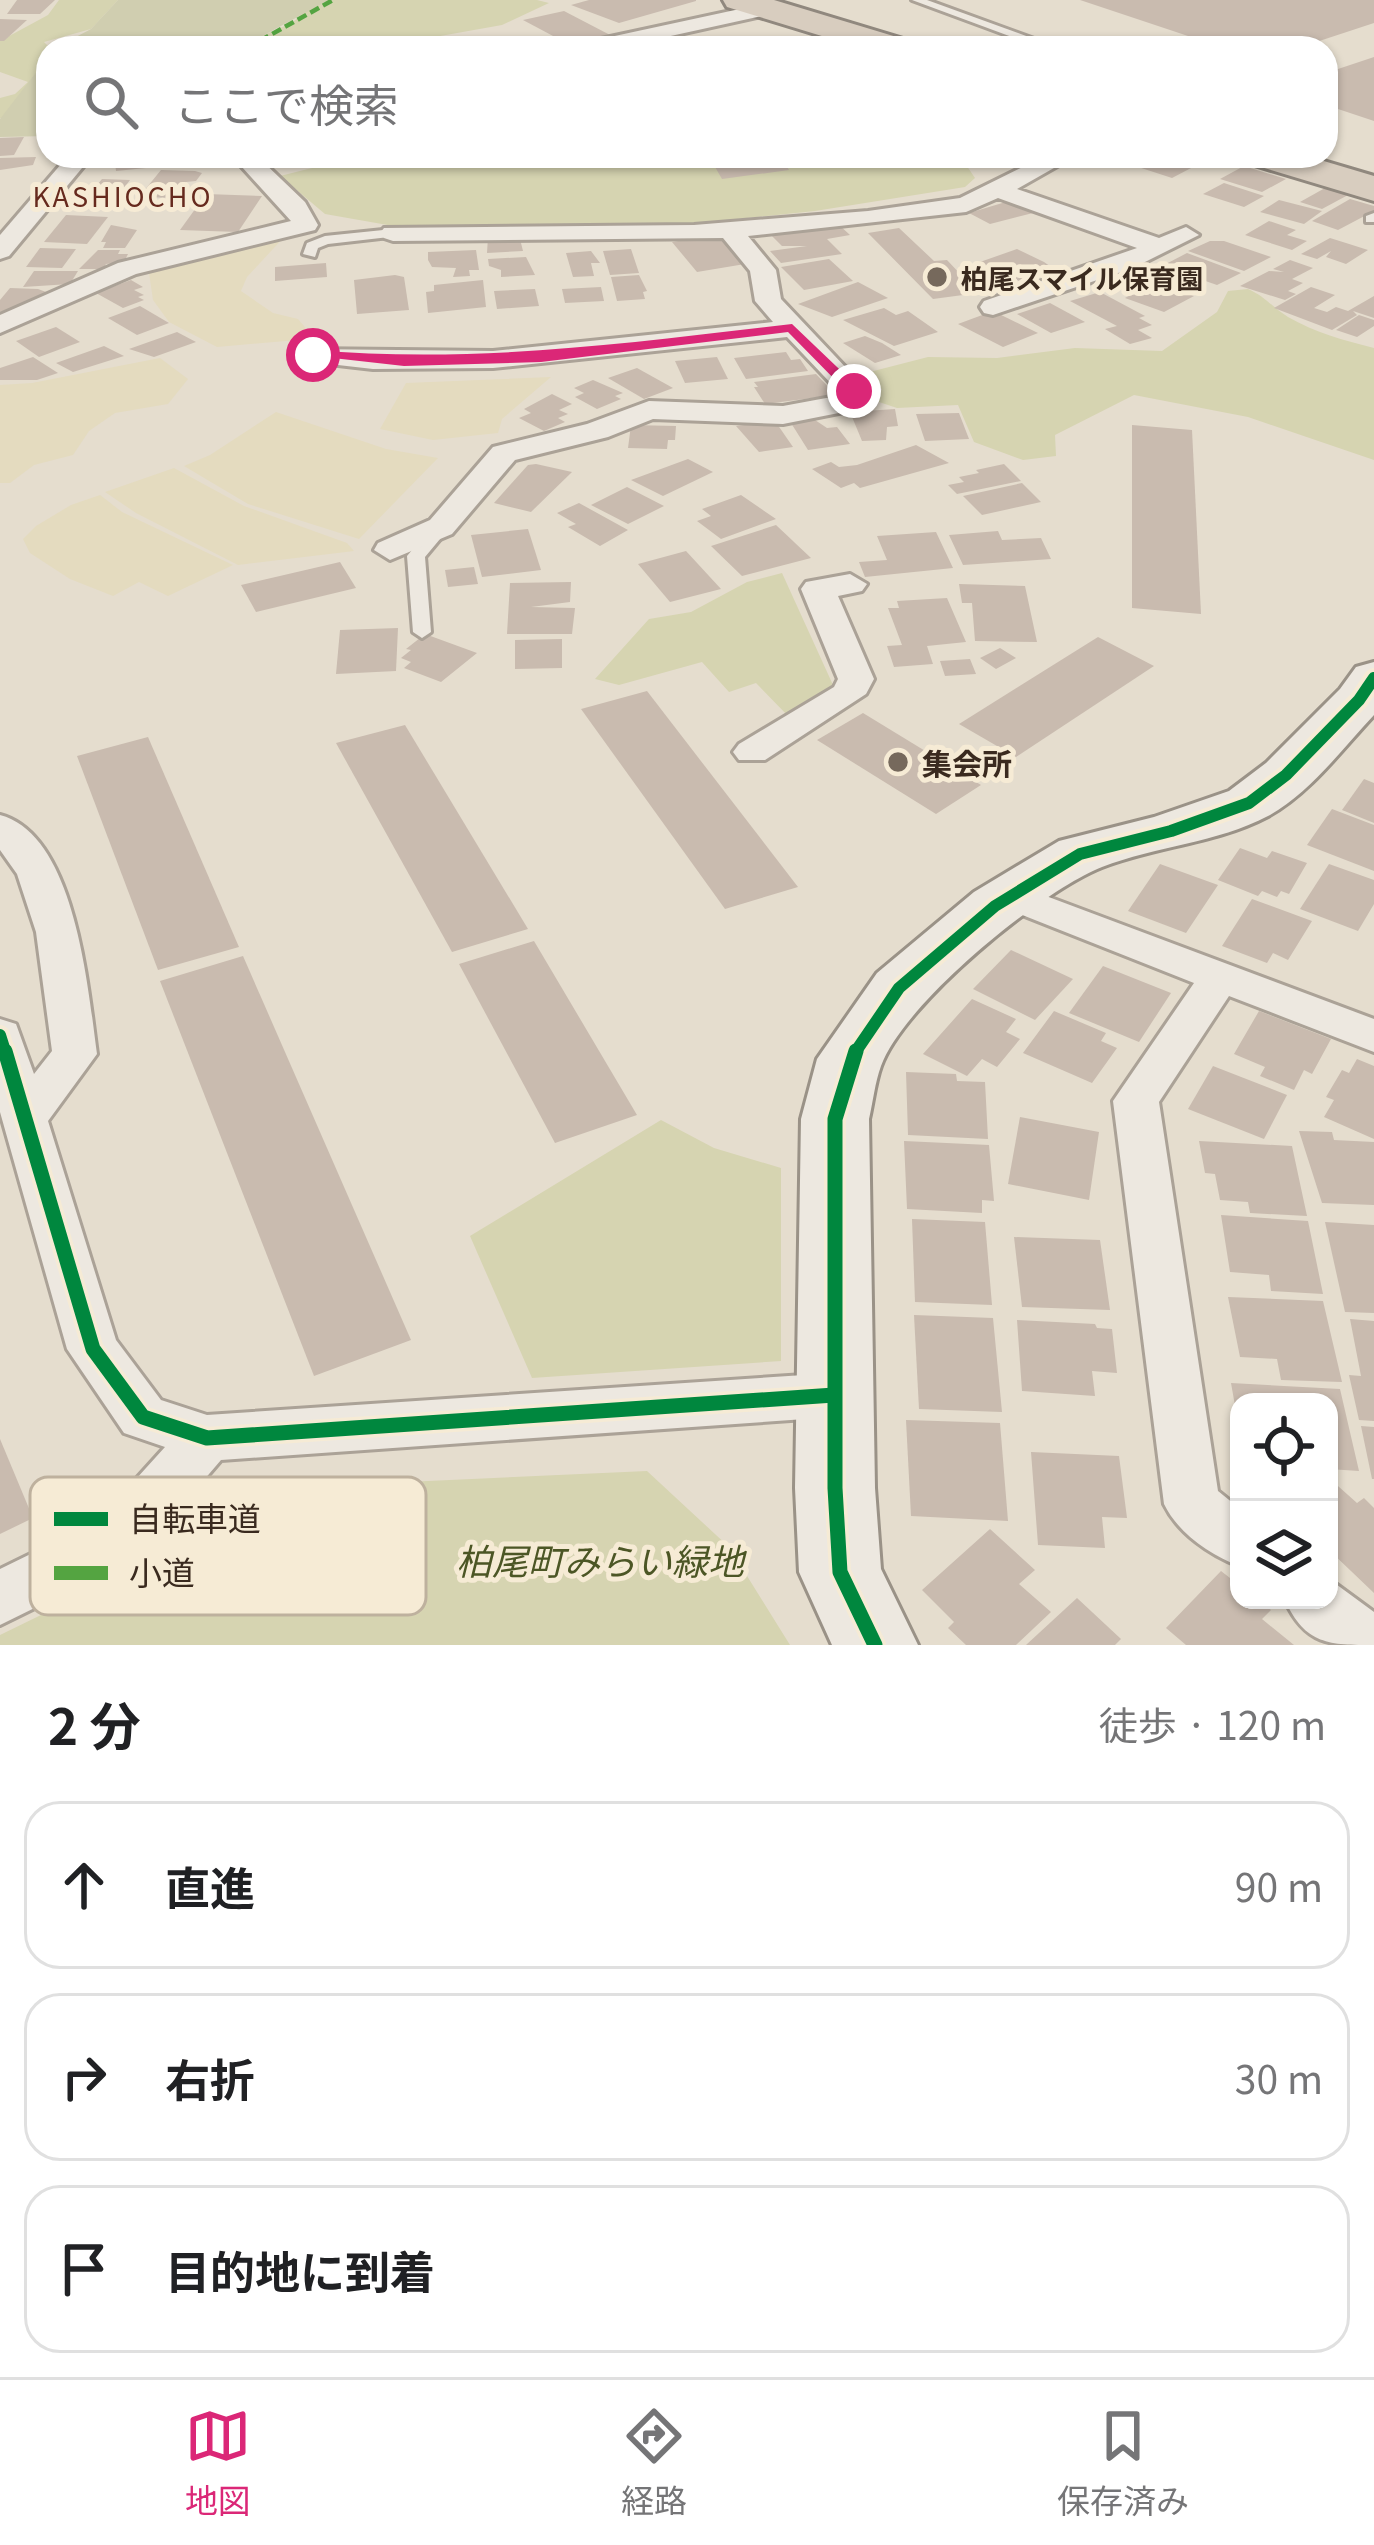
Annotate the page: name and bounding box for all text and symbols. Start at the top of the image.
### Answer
search box [36,36,1338,168]
icon: search [78,69,144,135]
text: ここで検索 [174,70,399,135]
district label: KASHIOCHO [32,176,214,215]
place label: 柏尾スマイル保育園 [961,258,1203,297]
marker: 柏尾スマイル保育園 [924,264,950,290]
route start [286,328,340,382]
route end [827,364,881,418]
place label: 集会所 [922,740,1012,784]
marker: 集会所 [885,749,911,775]
map controls [1230,1393,1338,1609]
button: locate [1230,1393,1338,1501]
legend [30,1477,426,1615]
text: 自転車道 [129,1493,261,1541]
button: layers [1230,1501,1338,1609]
park label: 柏尾町みらい緑地 [456,1533,748,1585]
text: 小道 [129,1547,195,1595]
text: 2 分 [48,1686,141,1760]
text: 徒歩 · 120 m [1099,1695,1326,1751]
icon: ahead [51,1852,117,1918]
text: 直進 [165,1853,255,1918]
text: 90 m [1235,1857,1323,1913]
icon: right [51,2044,117,2110]
text: 右折 [165,2045,255,2110]
text: 30 m [1235,2049,1323,2105]
icon: arrive [51,2236,117,2302]
text: 目的地に到着 [165,2237,435,2302]
tab: 地図 [185,2403,251,2523]
tab: 経路 [621,2403,687,2523]
tab: 保存済み [1057,2403,1189,2523]

